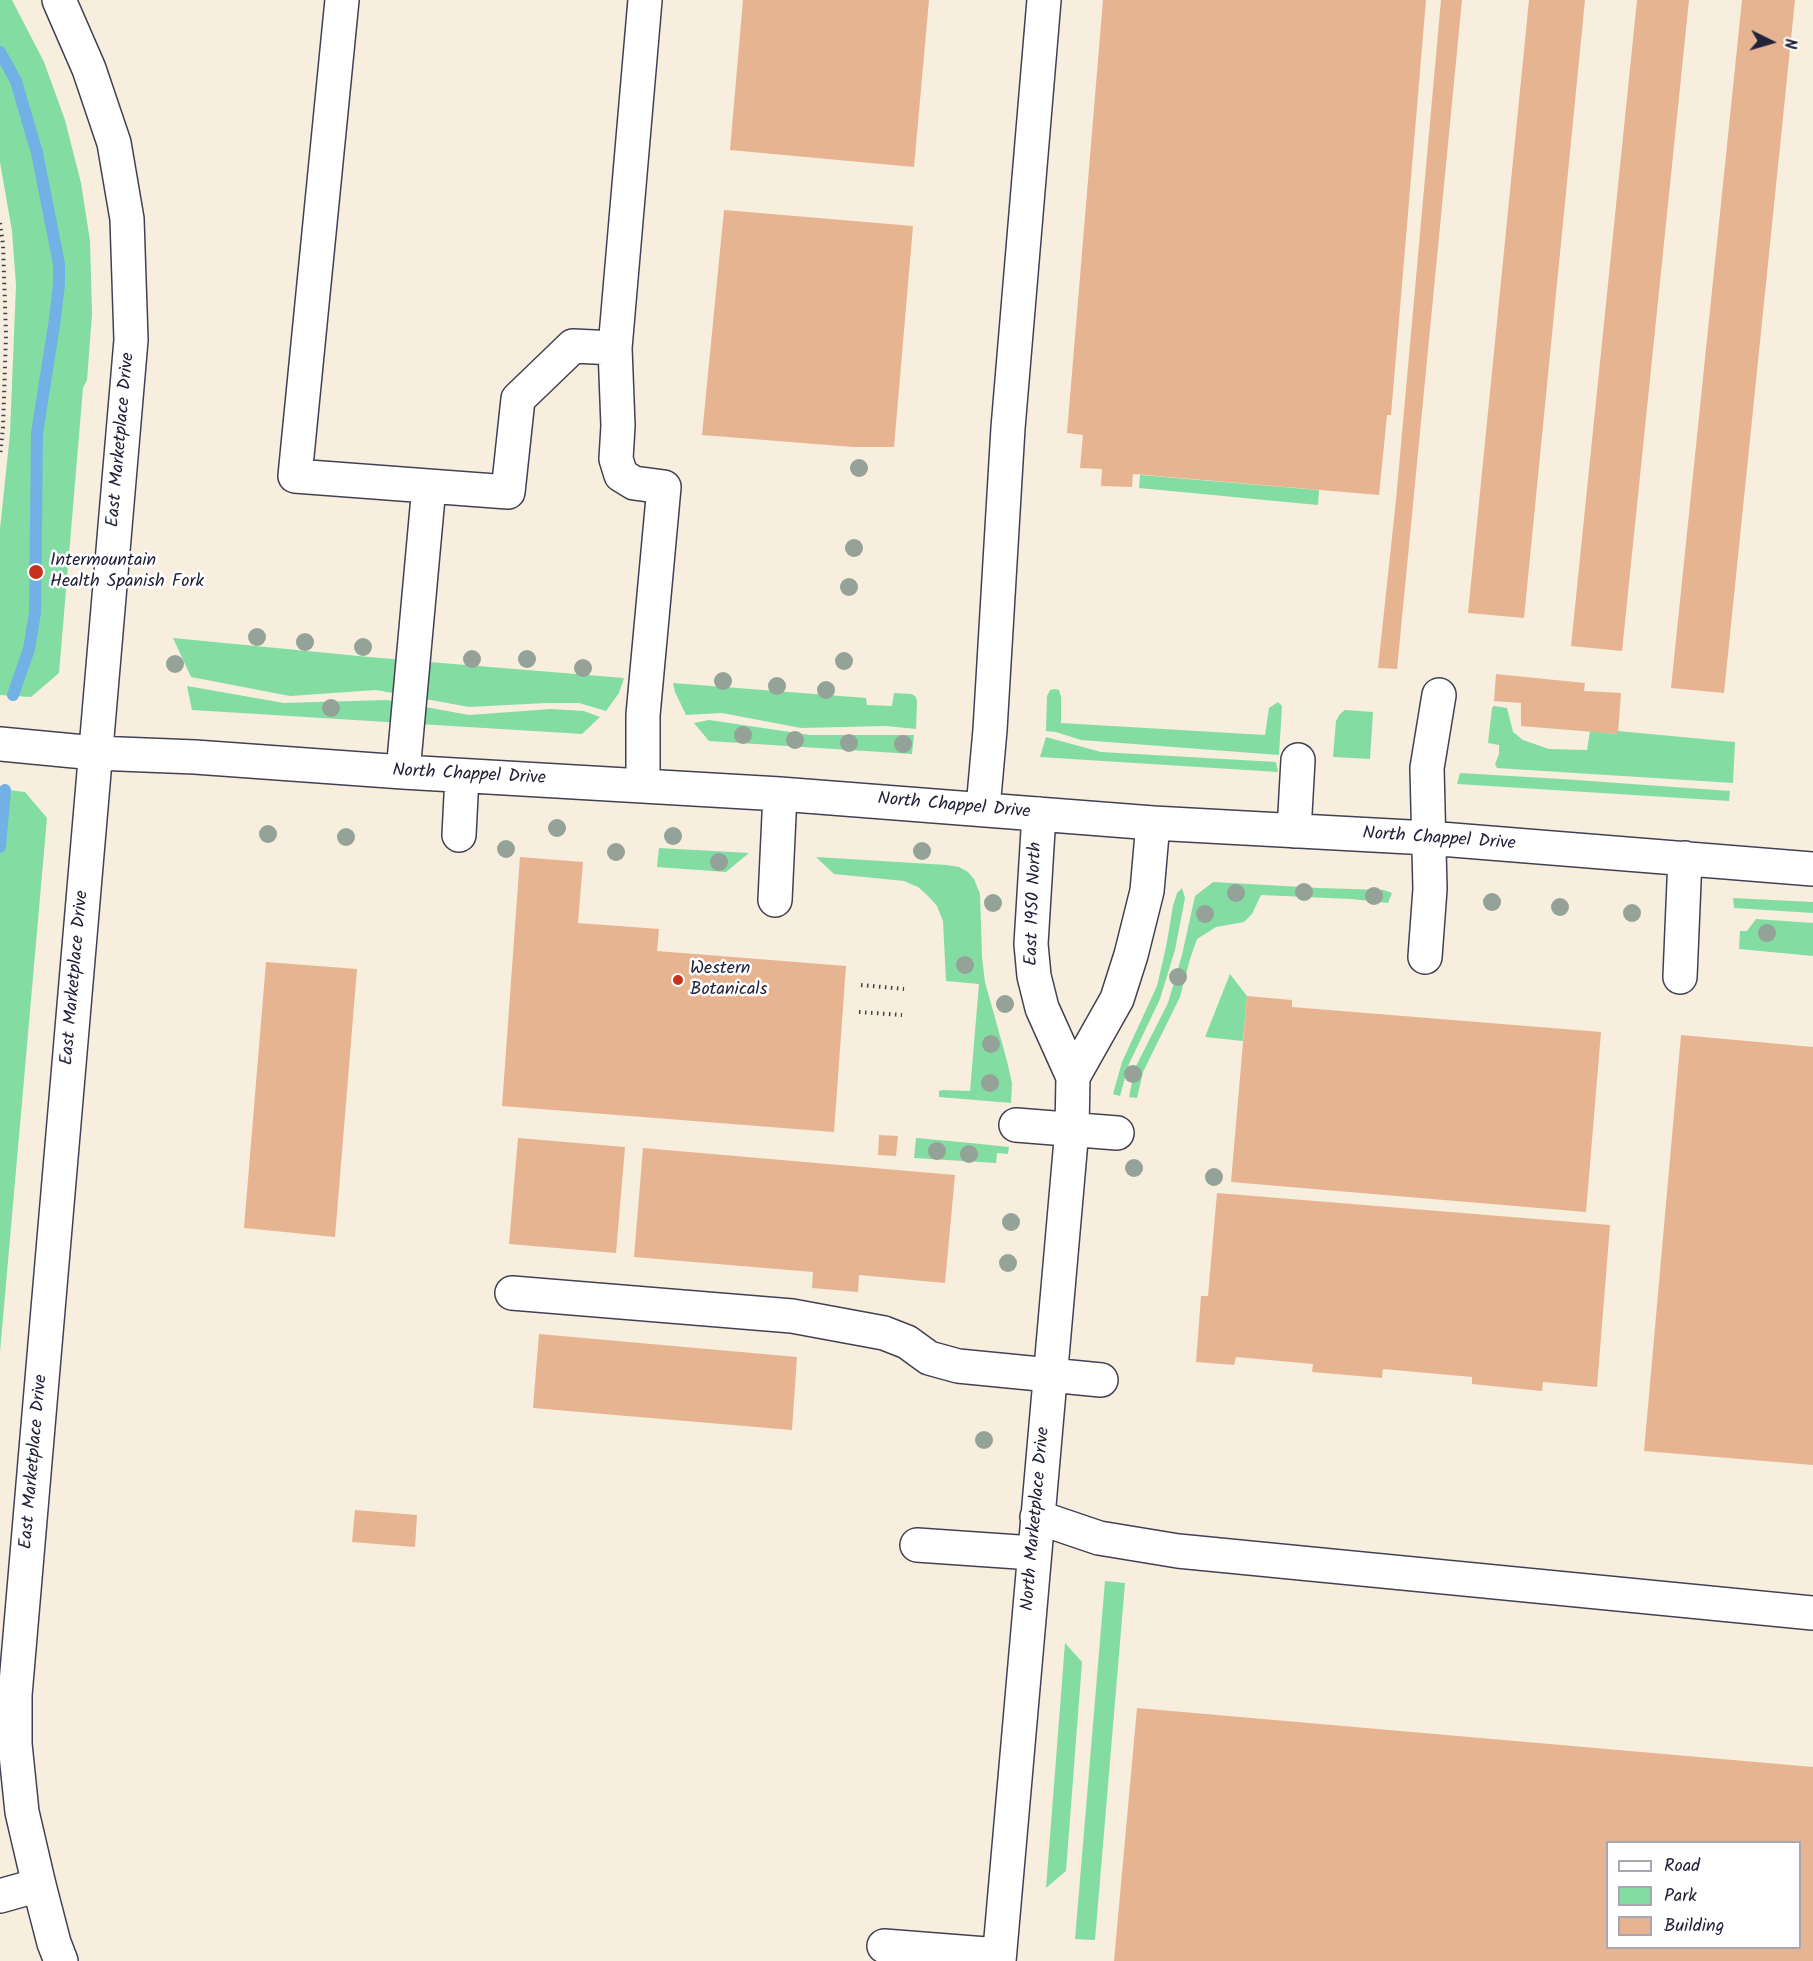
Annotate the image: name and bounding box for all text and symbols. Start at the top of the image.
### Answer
north arrow [1741,12,1801,72]
text: N [1777,37,1802,50]
street label: East Marketplace Drive [104,352,140,528]
place label: Intermountain Health Spanish Fork [50,551,204,594]
marker: Intermountain Health Spanish Fork [27,563,45,581]
street label: North Chappel Drive [392,761,546,791]
street label: North Chappel Drive [877,790,1031,824]
street label: North Chappel Drive [1362,824,1516,856]
street label: East 1950 North [1022,842,1048,966]
street label: East Marketplace Drive [58,890,94,1066]
place label: Western Botanicals [690,959,767,1002]
marker: Western Botanicals [671,973,685,987]
street label: East Marketplace Drive [17,1374,53,1550]
street label: North Marketplace Drive [1018,1426,1056,1612]
legend [1606,1841,1801,1949]
text: Road [1664,1852,1700,1881]
text: Park [1664,1882,1697,1911]
text: Building [1664,1912,1724,1941]

